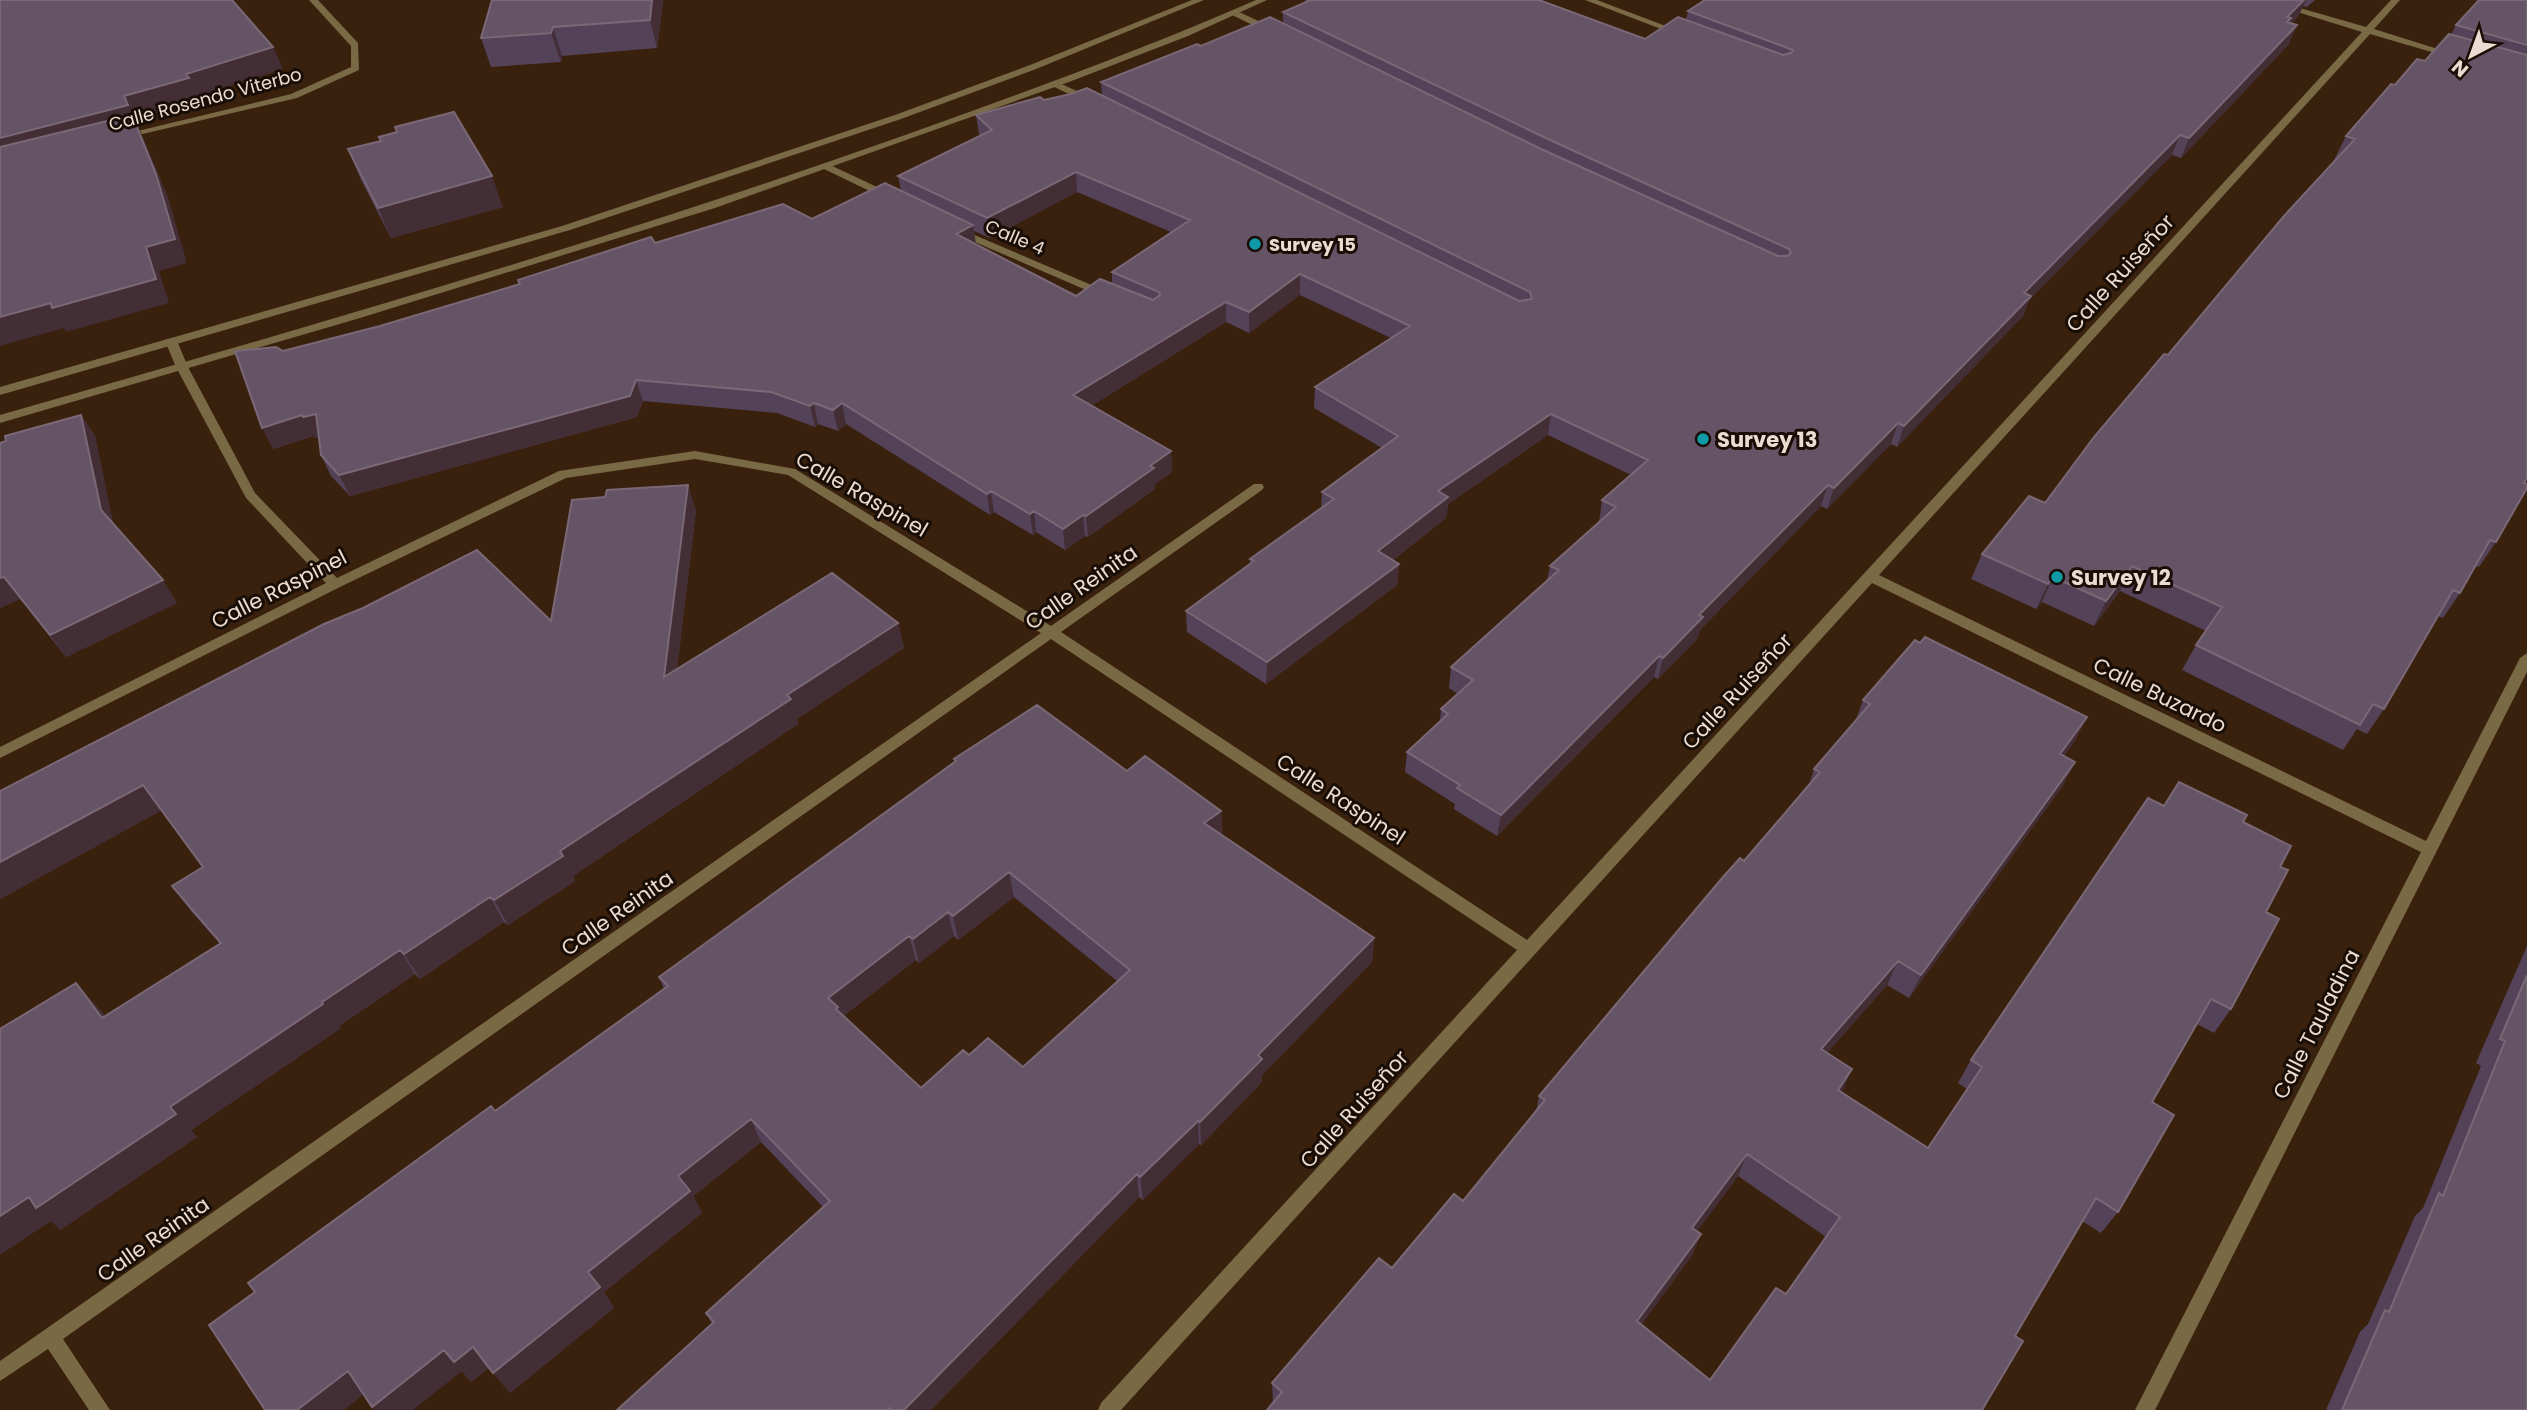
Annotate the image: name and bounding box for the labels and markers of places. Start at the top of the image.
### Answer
place label: Survey 15 [1269,232,1356,257]
marker: Survey 15 [1247,236,1263,252]
place label: Survey 13 [1717,425,1817,454]
marker: Survey 13 [1695,431,1711,447]
place label: Survey 12 [2071,563,2171,592]
marker: Survey 12 [2049,569,2065,585]

